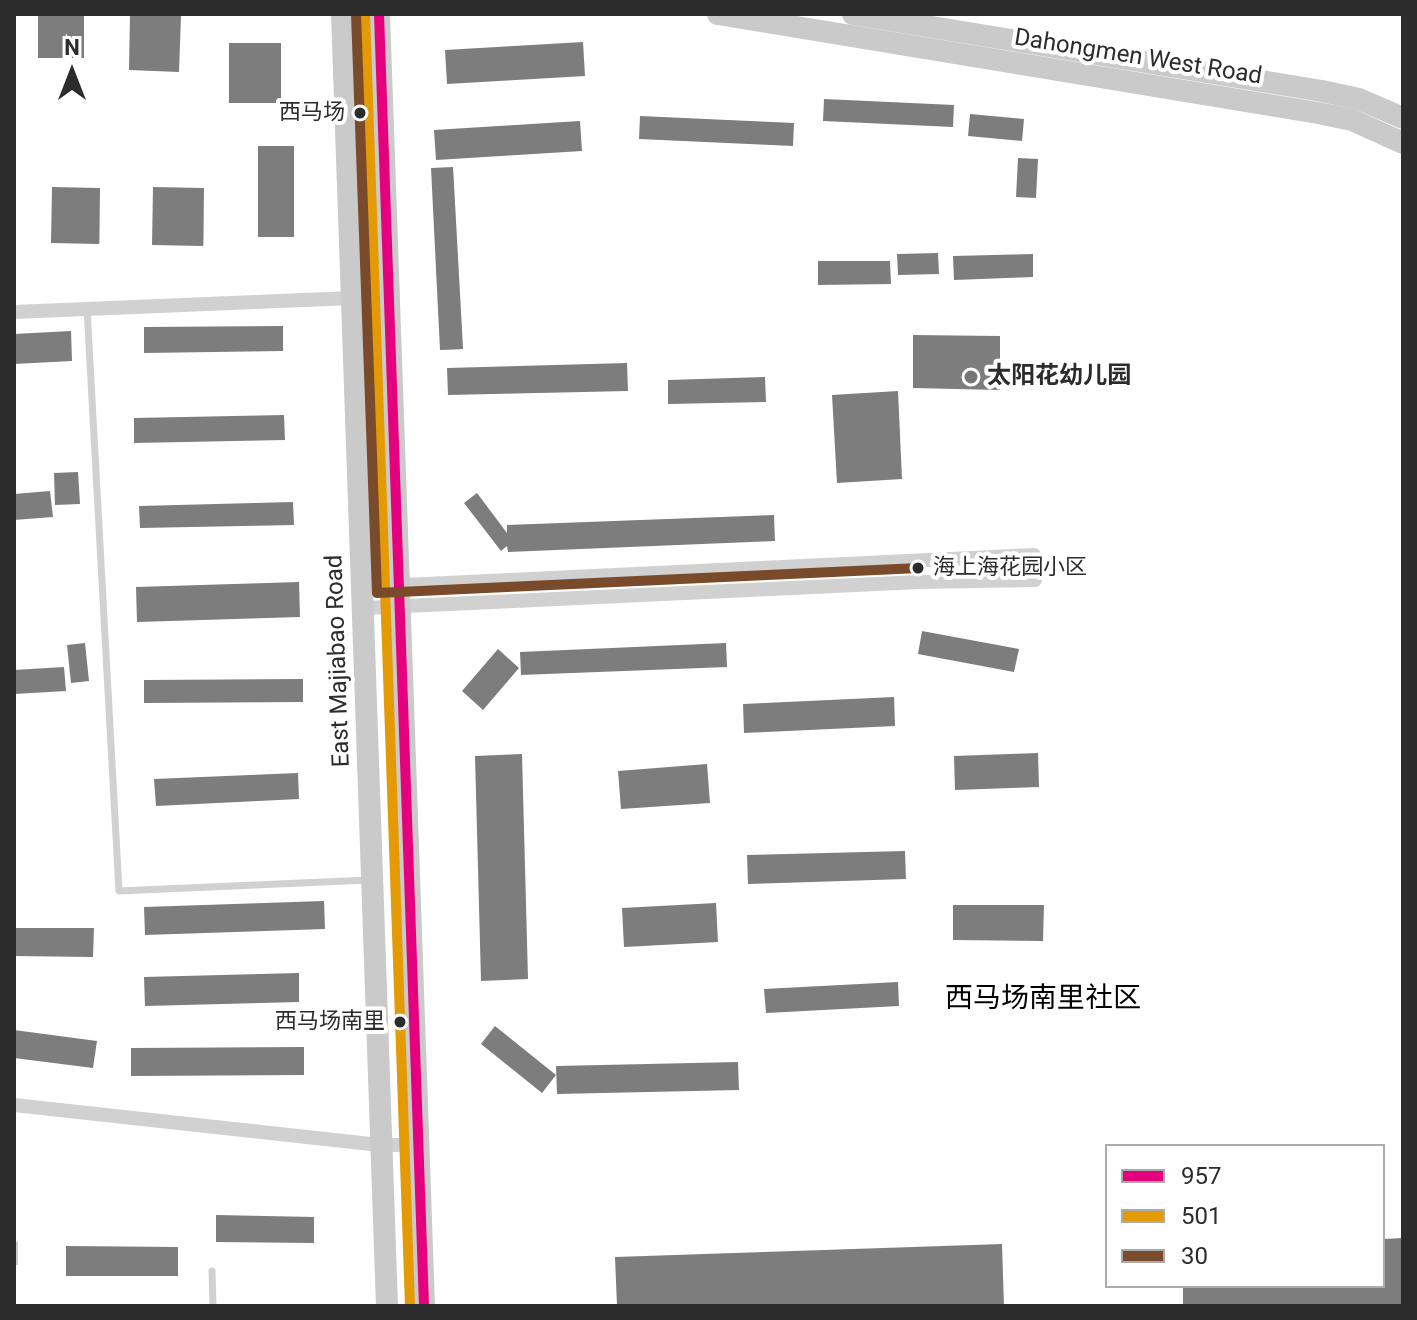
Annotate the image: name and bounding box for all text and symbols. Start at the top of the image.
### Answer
street label: Dahongmen West Road [1012,24,1264,92]
north arrow [32,32,112,112]
text: N [64,35,80,60]
place label: 西马场 [279,100,345,126]
marker: 西马场 [352,105,368,121]
place label: 太阳花幼儿园 [987,363,1131,391]
marker: 太阳花幼儿园 [962,368,980,386]
street label: East Majiabao Road [321,554,357,768]
place label: 海上海花园小区 [933,555,1087,581]
marker: 海上海花园小区 [910,560,926,576]
district label: 西马场南里社区 [945,983,1141,1017]
place label: 西马场南里 [275,1009,385,1035]
marker: 西马场南里 [392,1014,408,1030]
legend [1105,1144,1385,1288]
text: 957 [1181,1162,1221,1190]
text: 501 [1181,1202,1221,1230]
text: 30 [1181,1242,1208,1270]

